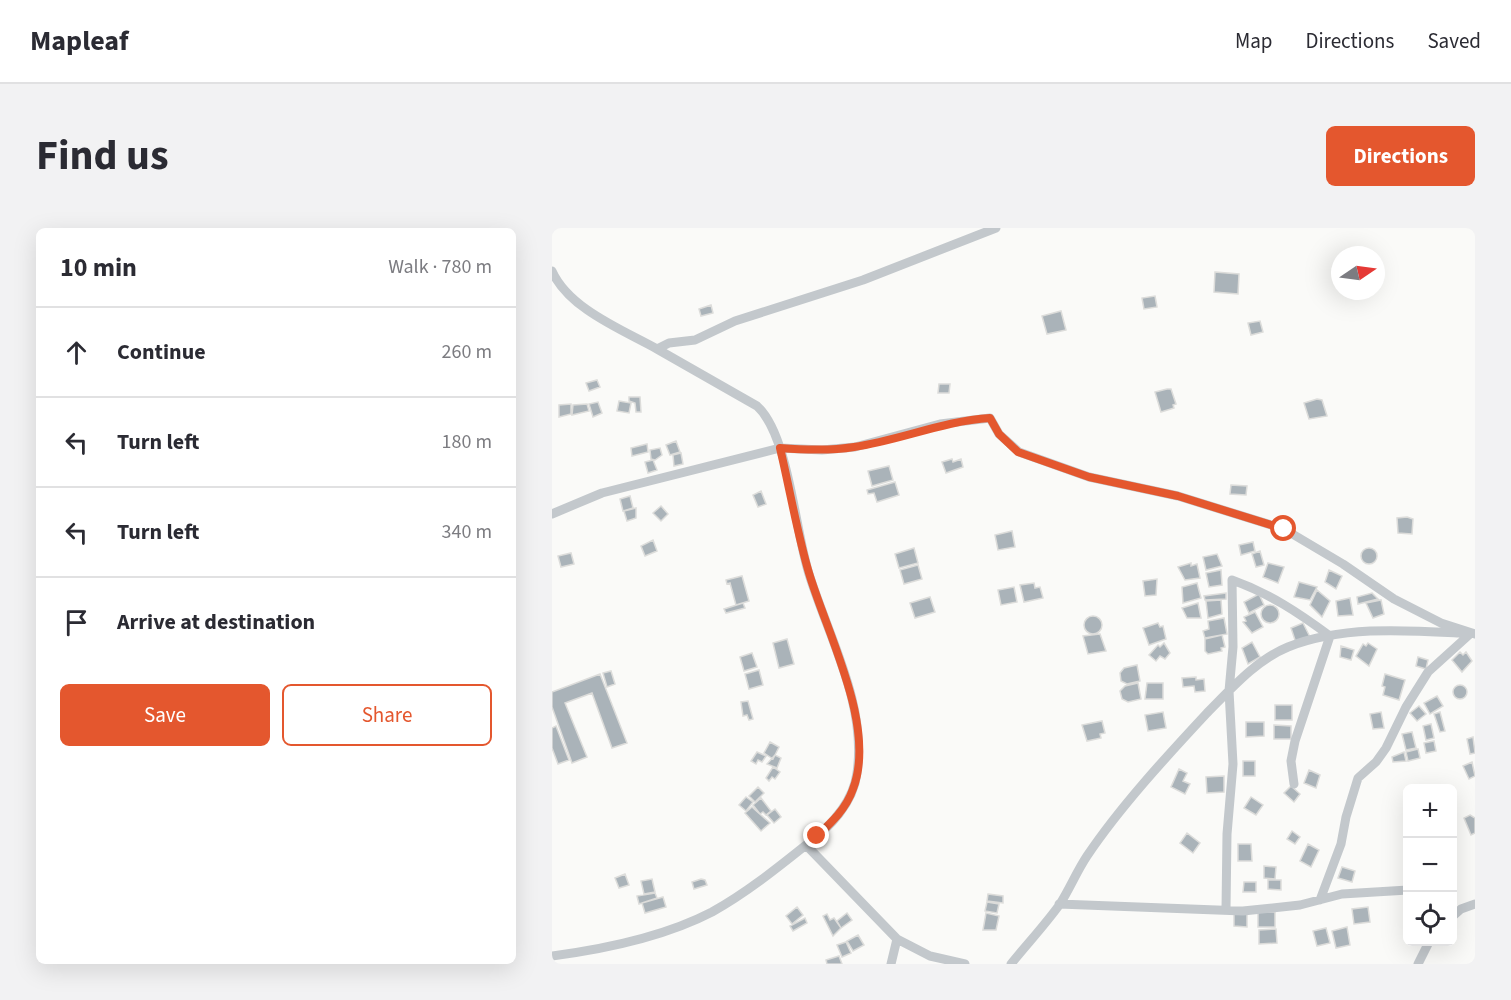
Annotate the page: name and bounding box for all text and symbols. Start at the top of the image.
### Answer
text: Mapleaf [30,21,129,61]
text: Map [1235,26,1273,56]
text: Directions [1306,26,1394,56]
text: Saved [1427,26,1481,56]
text: Find us [36,126,169,186]
button: Directions [1326,126,1475,186]
north arrow [1331,246,1385,300]
text: 10 min [60,249,137,286]
text: Walk · 780 m [388,253,492,281]
icon: ahead [60,336,93,369]
text: Continue [117,336,206,368]
text: 260 m [442,338,492,366]
icon: left [60,426,93,459]
text: Turn left [117,426,199,458]
text: 180 m [442,428,492,456]
route start [1270,515,1296,541]
icon: left [60,516,93,549]
text: Turn left [117,516,199,548]
text: 340 m [442,518,492,546]
icon: arrive [60,606,93,639]
text: Arrive at destination [117,606,315,638]
button: Save [60,684,270,746]
button: Share [282,684,492,746]
map controls [1403,784,1457,946]
button: + [1403,784,1457,838]
route end [803,822,829,848]
button: − [1403,838,1457,892]
button: locate [1403,892,1457,946]

